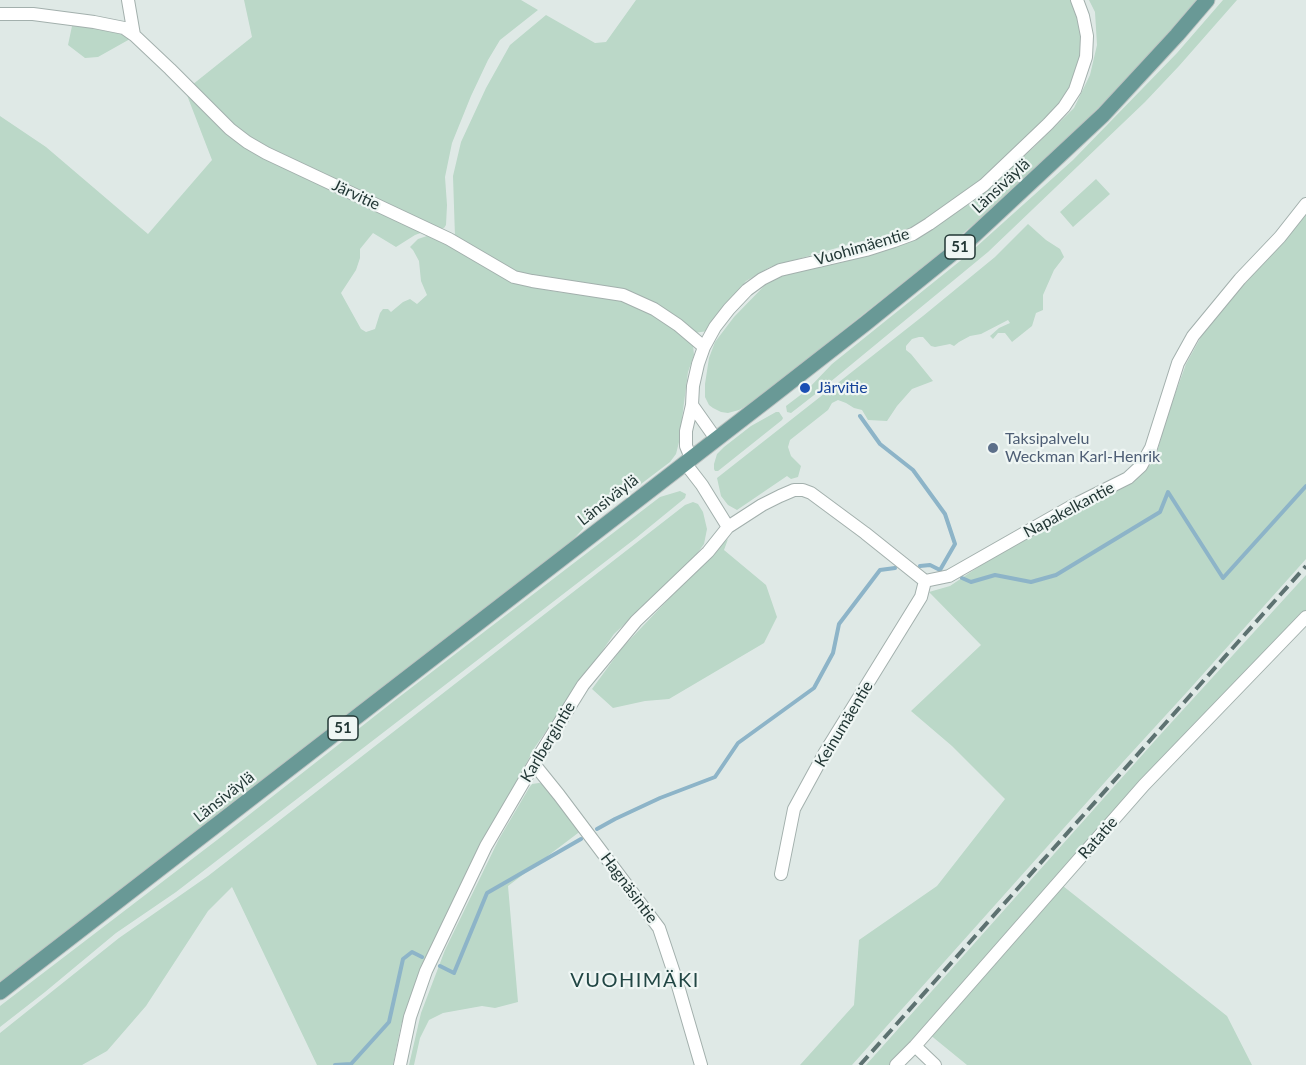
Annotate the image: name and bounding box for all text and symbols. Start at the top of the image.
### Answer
street label: Länsiväylä [968,155,1034,217]
street label: Järvitie [329,176,383,214]
street label: Vuohimäentie [813,224,911,270]
road number: 51 [945,235,975,259]
place label: Järvitie [817,378,868,398]
marker: Järvitie [798,381,812,395]
place label: Taksipalvelu Weckman Karl-Henrik [1005,429,1160,467]
marker: Taksipalvelu Weckman Karl-Henrik [986,441,1000,455]
street label: Länsiväylä [574,470,642,530]
street label: Napakelkantie [1020,478,1118,542]
street label: Keinumäentie [811,678,877,770]
street label: Karlbergintie [516,698,580,786]
road number: 51 [328,716,358,740]
street label: Länsiväylä [190,767,258,827]
street label: Ratatie [1074,813,1122,863]
street label: Hagnäsintie [596,849,662,927]
district label: VUOHIMÄKI [570,969,700,993]

